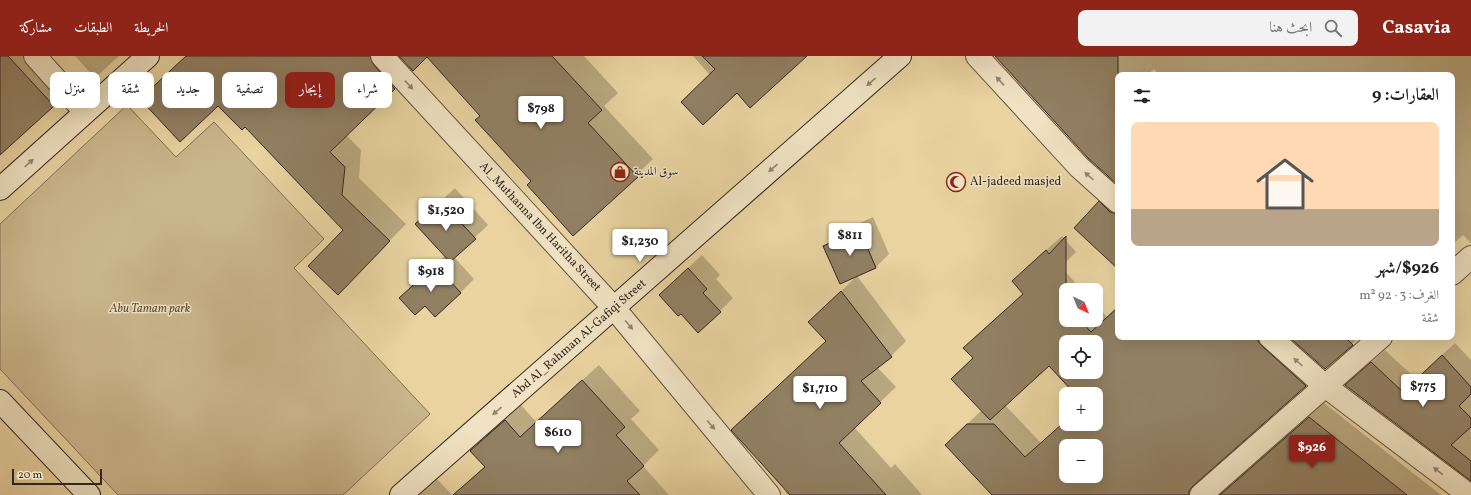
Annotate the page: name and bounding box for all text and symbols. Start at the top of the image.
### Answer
search box [1078,10,1358,46]
text: Casavia [1382,15,1451,41]
icon: search [1322,17,1344,39]
text: ابحث هنا [1269,18,1312,39]
text: مشاركة [20,19,52,38]
text: الطبقات [74,19,112,38]
text: الخريطة [134,19,168,38]
chip: منزل [50,72,100,108]
chip: شقة [108,72,154,108]
chip: جديد [162,72,214,108]
chip: تصفية [222,72,277,108]
chip: إيجار [285,72,335,108]
chip: شراء [343,72,392,108]
one-way arrow [995,76,1005,86]
one-way arrow [866,77,876,86]
one-way arrow [404,80,413,90]
text: العقارات: 9 [1372,84,1439,107]
icon: filters [1131,85,1153,107]
pin: $798 [517,96,565,130]
text: $798 [527,100,555,118]
icon: home [1249,148,1321,220]
one-way arrow [24,158,34,168]
street label: Al_Muthanna Ibn Haritha Street [476,159,604,295]
shop icon: سوق المدينة [609,161,631,183]
one-way arrow [768,163,779,172]
place label: سوق المدينة [634,164,678,180]
mosque icon: Al-jadeed masjed [945,171,967,193]
one-way arrow [1084,171,1094,180]
place label: Al-jadeed masjed [970,174,1062,190]
pin: $1,520 [413,198,479,232]
text: $1,520 [427,202,465,220]
pin: $811 [826,223,874,257]
text: $811 [838,227,862,245]
pin: $1,230 [607,229,673,263]
text: $1,230 [621,233,659,251]
text: $926/شهر [1376,257,1439,280]
pin: $918 [407,259,455,293]
text: $918 [418,263,444,281]
street label: Abd Al_Rahman Al-Gafiqi Street [508,276,650,402]
north arrow [1059,283,1103,327]
map controls [1059,283,1103,483]
text: الغرف: 3 · 92 m² [1359,287,1439,305]
park label: Abu Tamam park [109,301,191,317]
text: شقة [1422,310,1439,328]
one-way arrow [624,320,633,331]
button: locate [1059,335,1103,379]
one-way arrow [1292,357,1303,366]
pin: $775 [1399,374,1447,408]
pin: $1,710 [787,376,853,410]
text: $775 [1410,378,1436,396]
text: $1,710 [802,380,838,398]
button: + [1059,387,1103,431]
one-way arrow [492,406,502,415]
pin: $610 [534,420,582,454]
one-way arrow [707,420,716,431]
text: $610 [544,424,572,442]
pin: $926 [1288,435,1336,469]
button: − [1059,439,1103,483]
text: $926 [1298,439,1326,457]
scale bar [12,467,102,486]
one-way arrow [1432,467,1443,476]
text: 20 m [18,468,42,483]

